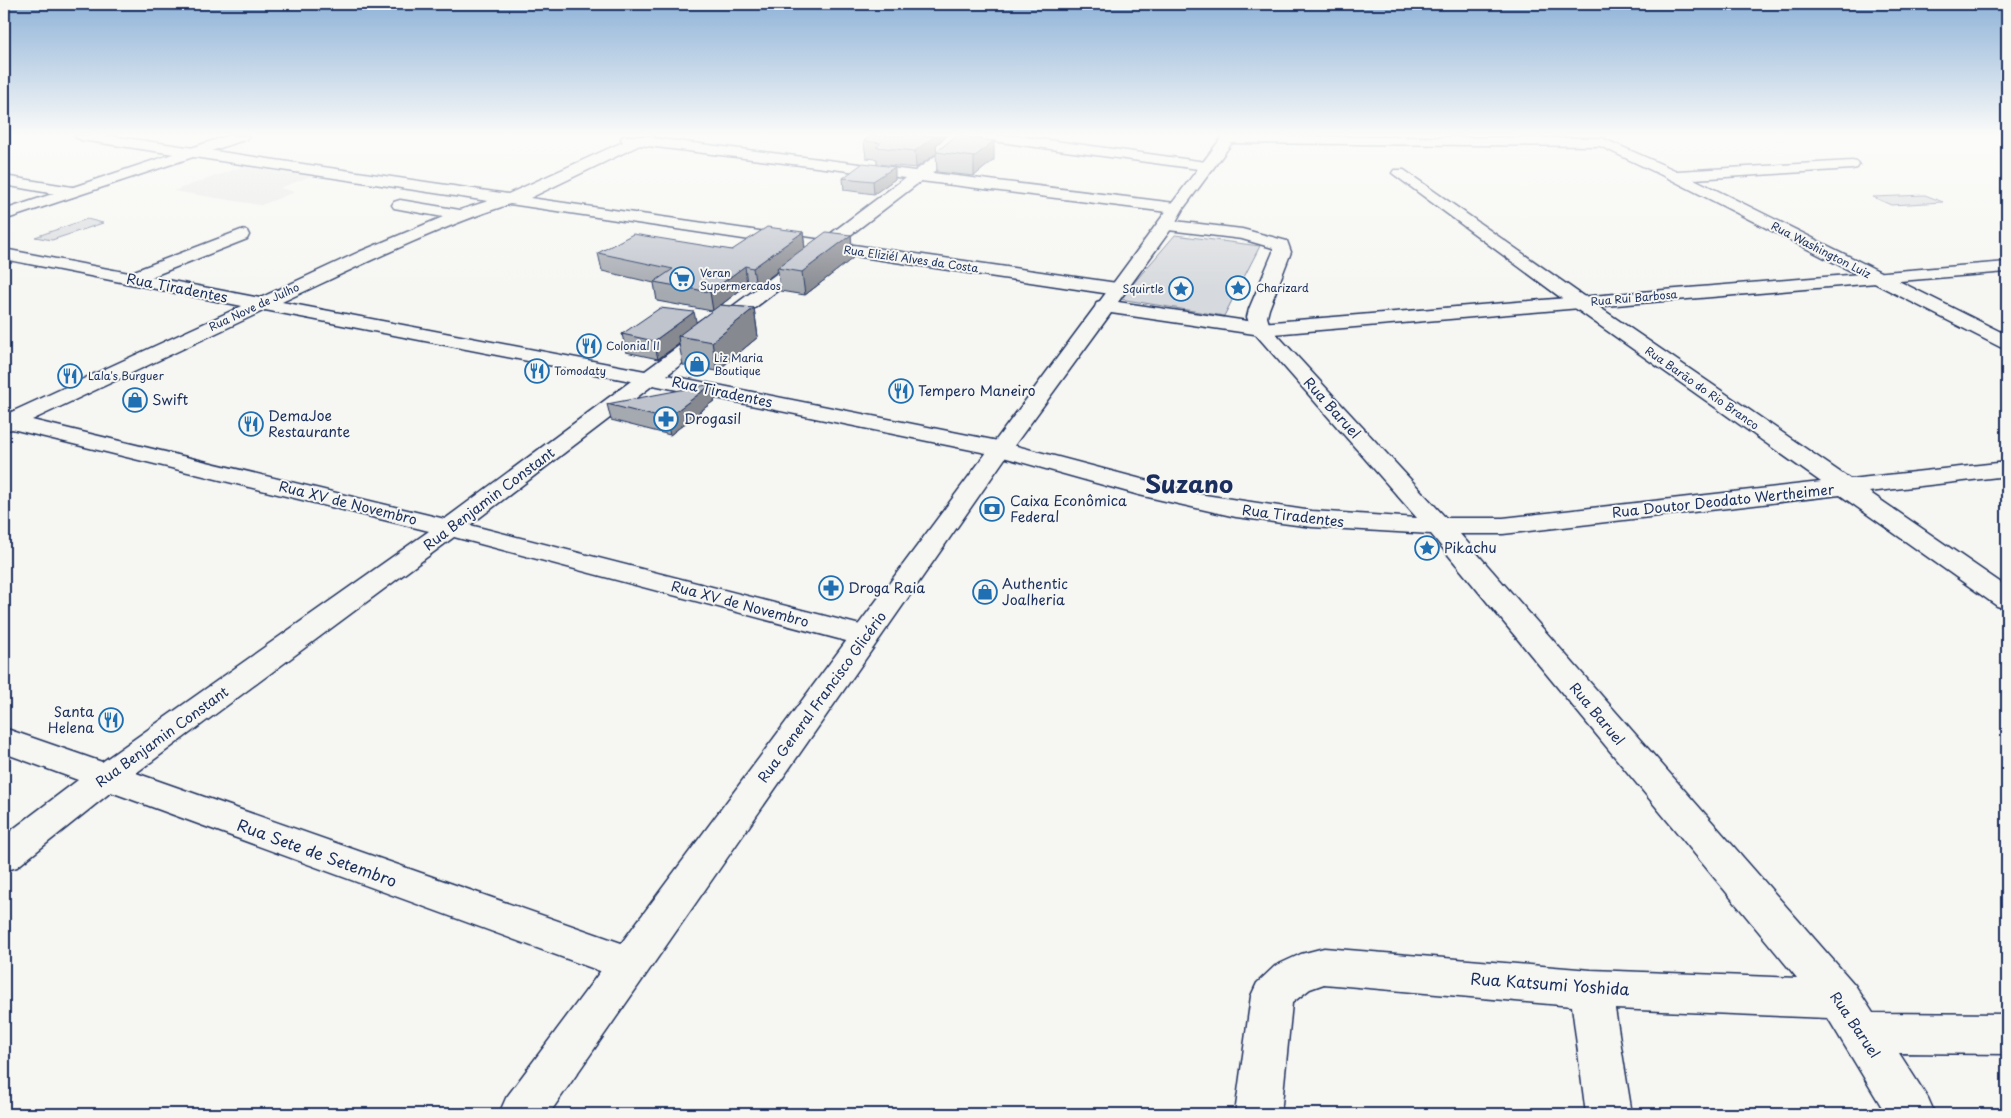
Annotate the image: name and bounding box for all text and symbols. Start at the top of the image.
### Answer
street label: Rua Washington Luiz [1768,217,1874,282]
street label: Rua Eliziél Alves da Costa [843,241,980,276]
place label: Veran Supermercados [700,264,781,294]
supermarket icon: Veran Supermercados [669,266,695,292]
street label: Rua Tiradentes [125,267,229,308]
place icon: Charizard [1225,275,1251,301]
place icon: Squirtle [1168,276,1194,302]
street label: Rua Nove de Julho [206,278,302,335]
place label: Charizard [1256,279,1309,296]
place label: Squirtle [1122,280,1164,297]
street label: Rua Rui Barbosa [1590,285,1678,310]
restaurant icon: Colonial II [576,333,602,359]
place label: Colonial II [606,337,660,354]
street label: Rua Barão do Rio Branco [1642,342,1763,433]
place label: Liz Maria Boutique [714,349,763,379]
shop icon: Liz Maria Boutique [684,351,710,377]
restaurant icon: Tomodaty [524,358,550,384]
place label: Tomodaty [554,362,606,379]
restaurant icon: Lala's Burguer [57,363,83,389]
place label: Lala's Burguer [88,367,165,384]
street label: Rua Tiradentes [670,371,774,412]
street label: Rua Baruel [1299,372,1366,443]
restaurant icon: Tempero Maneiro [888,378,914,404]
place label: Tempero Maneiro [918,380,1036,401]
shop icon: Swift [122,387,148,413]
place label: Swift [152,389,188,410]
place label: DemaJoe Restaurante [268,405,350,442]
pharmacy icon: Drogasil [653,406,679,432]
place label: Drogasil [684,408,741,429]
restaurant icon: DemaJoe Restaurante [238,411,264,437]
street label: Rua Benjamin Constant [419,442,559,555]
district label: Suzano [1145,465,1233,501]
street label: Rua XV de Novembro [277,475,420,530]
street label: Rua Doutor Deodato Wertheimer [1611,478,1836,523]
place label: Caixa Econômica Federal [1010,490,1127,527]
bank icon: Caixa Econômica Federal [979,496,1005,522]
street label: Rua Tiradentes [1241,499,1345,532]
place icon: Pikachu [1414,535,1440,561]
place label: Pikachu [1444,537,1497,558]
place label: Authentic Joalheria [1002,573,1068,610]
street label: Rua XV de Novembro [669,575,812,632]
pharmacy icon: Droga Raia [818,575,844,601]
place label: Droga Raia [848,577,925,598]
shop icon: Authentic Joalheria [972,579,998,605]
street label: Rua General Francisco Glicério [752,607,891,787]
street label: Rua Baruel [1565,678,1630,750]
street label: Rua Benjamin Constant [91,681,233,792]
place label: Santa Helena [48,701,94,738]
restaurant icon: Santa Helena [98,707,124,733]
street label: Rua Sete de Setembro [234,812,401,892]
street label: Rua Katsumi Yoshida [1470,965,1630,1001]
street label: Rua Baruel [1825,987,1885,1062]

